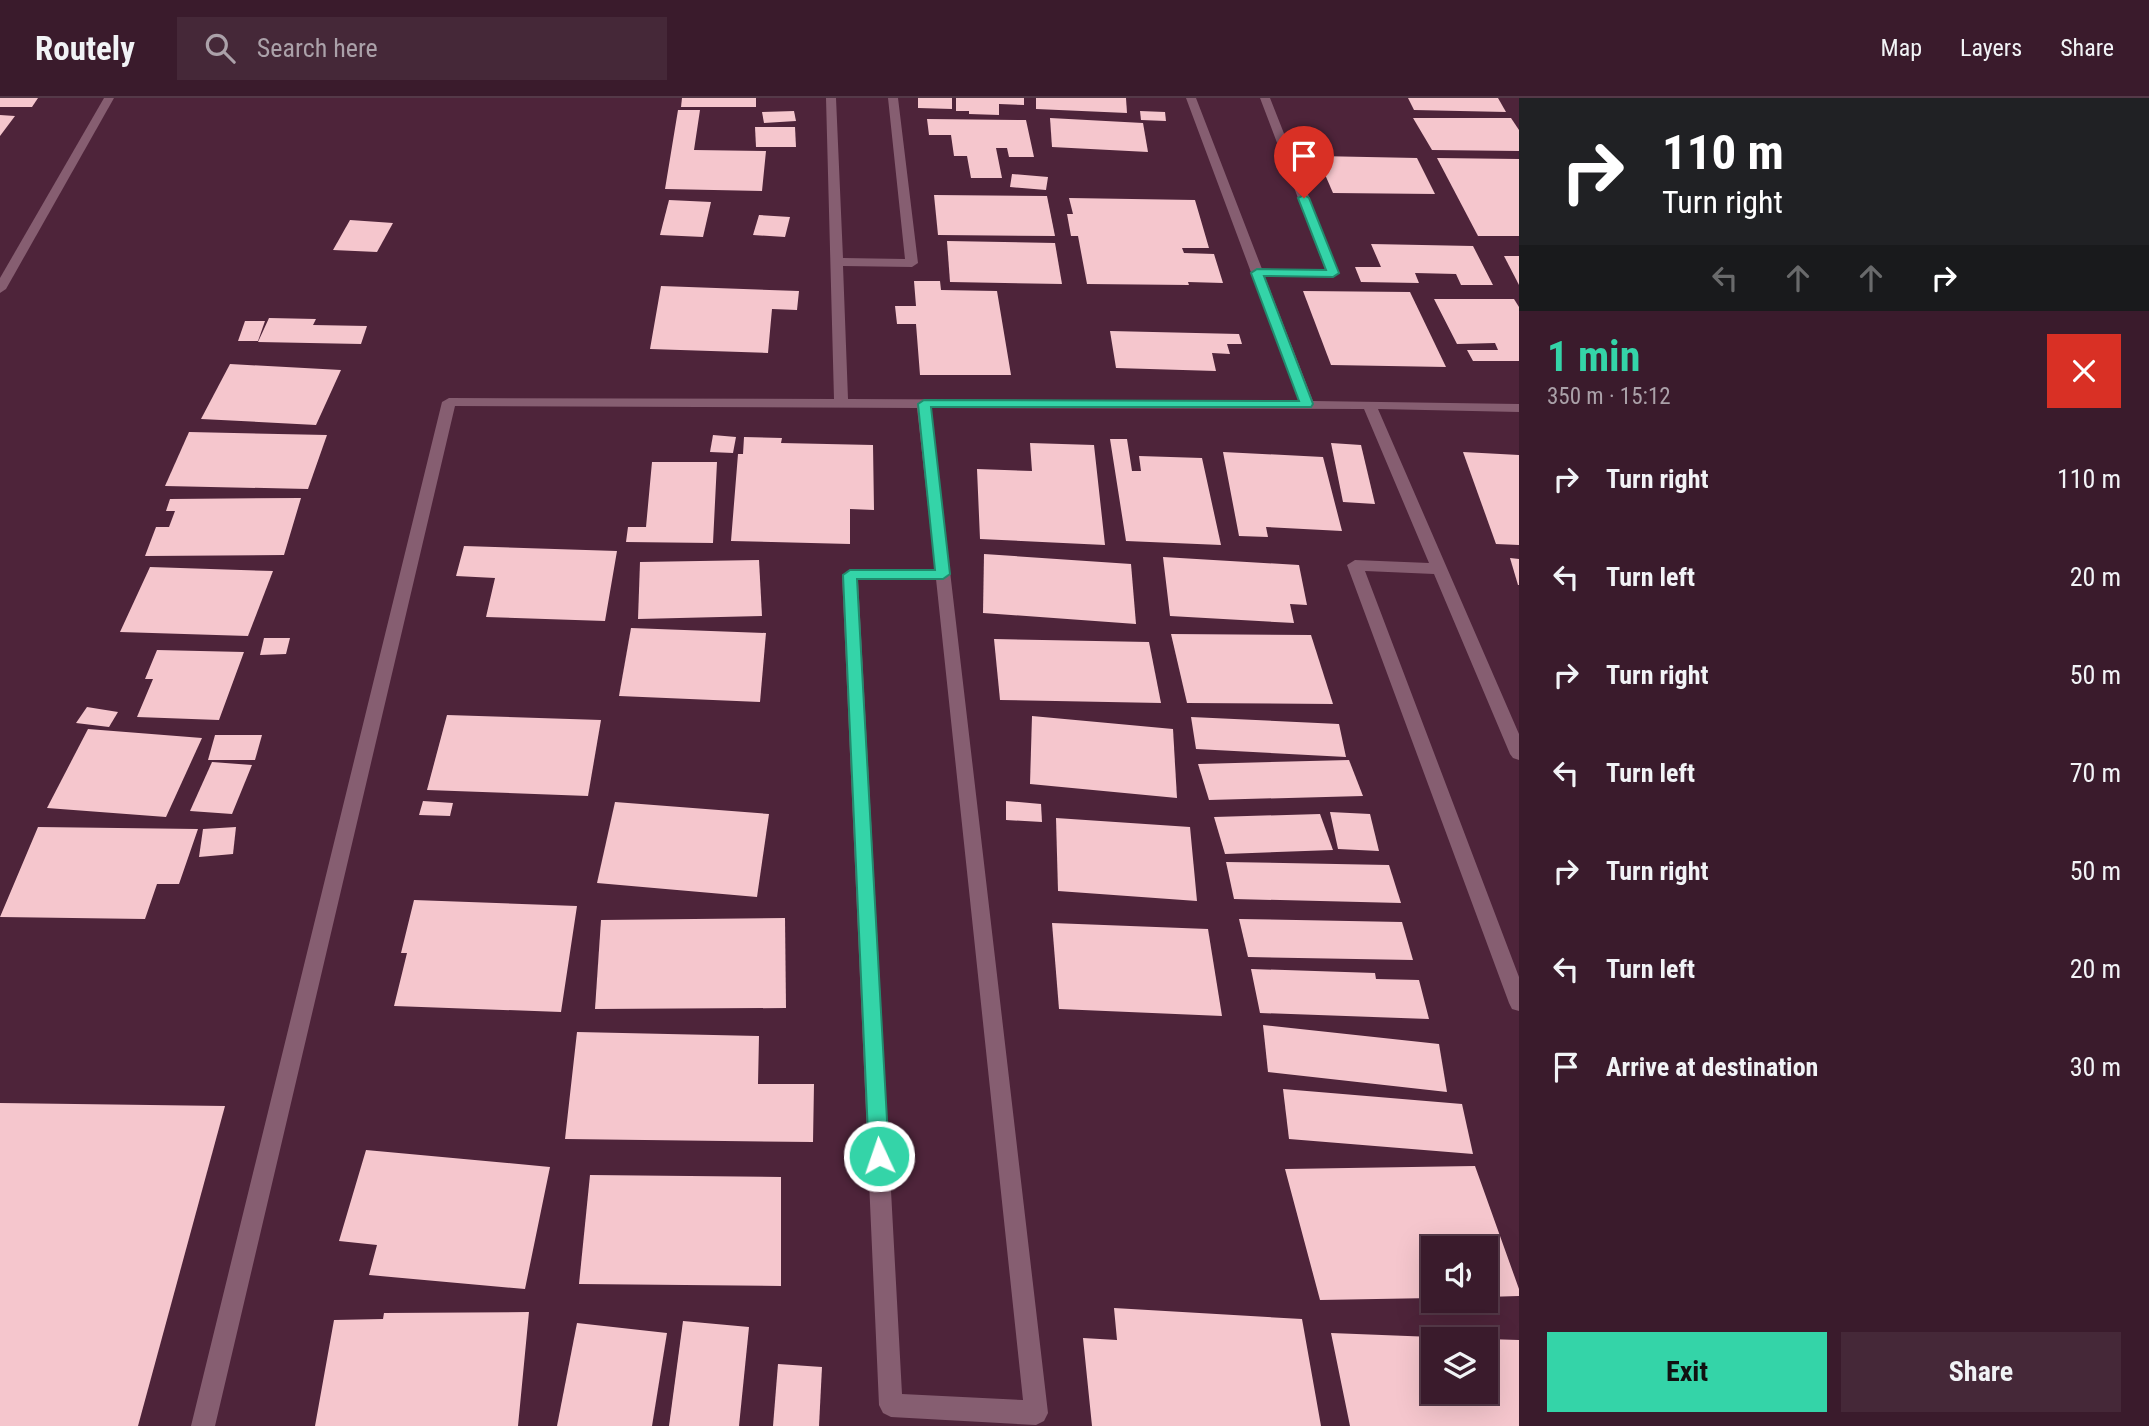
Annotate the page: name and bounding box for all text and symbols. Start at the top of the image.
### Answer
search box [177,17,667,80]
text: Routely [35,29,135,68]
icon: search [201,29,239,67]
text: Search here [257,33,378,63]
text: Map [1881,34,1922,62]
text: Layers [1960,34,2022,62]
text: Share [2060,34,2114,62]
text: 110 m [1662,124,1784,181]
pin [1274,126,1334,198]
icon: right [1547,126,1638,217]
icon: arrive [1285,137,1323,175]
text: Turn right [1662,183,1783,221]
icon: left [1706,259,1744,297]
icon: ahead [1779,259,1817,297]
icon: ahead [1852,259,1890,297]
icon: right [1925,259,1963,297]
text: 1 min [1547,332,1640,381]
button: close [2047,334,2121,408]
text: 350 m · 15:12 [1547,383,1671,410]
icon: right [1547,460,1585,498]
text: Turn right [1606,464,1708,494]
text: 110 m [2057,464,2121,494]
icon: left [1547,558,1585,596]
text: Turn left [1606,562,1695,592]
text: 20 m [2070,562,2121,592]
icon: right [1547,656,1585,694]
text: Turn right [1606,660,1708,690]
text: 50 m [2070,660,2121,690]
icon: left [1547,754,1585,792]
text: Turn left [1606,758,1695,788]
text: 70 m [2070,758,2121,788]
icon: right [1547,852,1585,890]
text: Turn right [1606,856,1708,886]
text: 50 m [2070,856,2121,886]
icon: left [1547,950,1585,988]
text: Turn left [1606,954,1695,984]
text: 20 m [2070,954,2121,984]
icon: arrive [1547,1048,1585,1086]
text: Arrive at destination [1606,1052,1818,1082]
text: 30 m [2070,1052,2121,1082]
position arrow [842,1119,916,1193]
map controls [1421,1236,1498,1404]
button: sound [1421,1236,1498,1313]
button: layers [1421,1327,1498,1404]
button: Exit [1547,1332,1827,1412]
button: Share [1841,1332,2121,1412]

